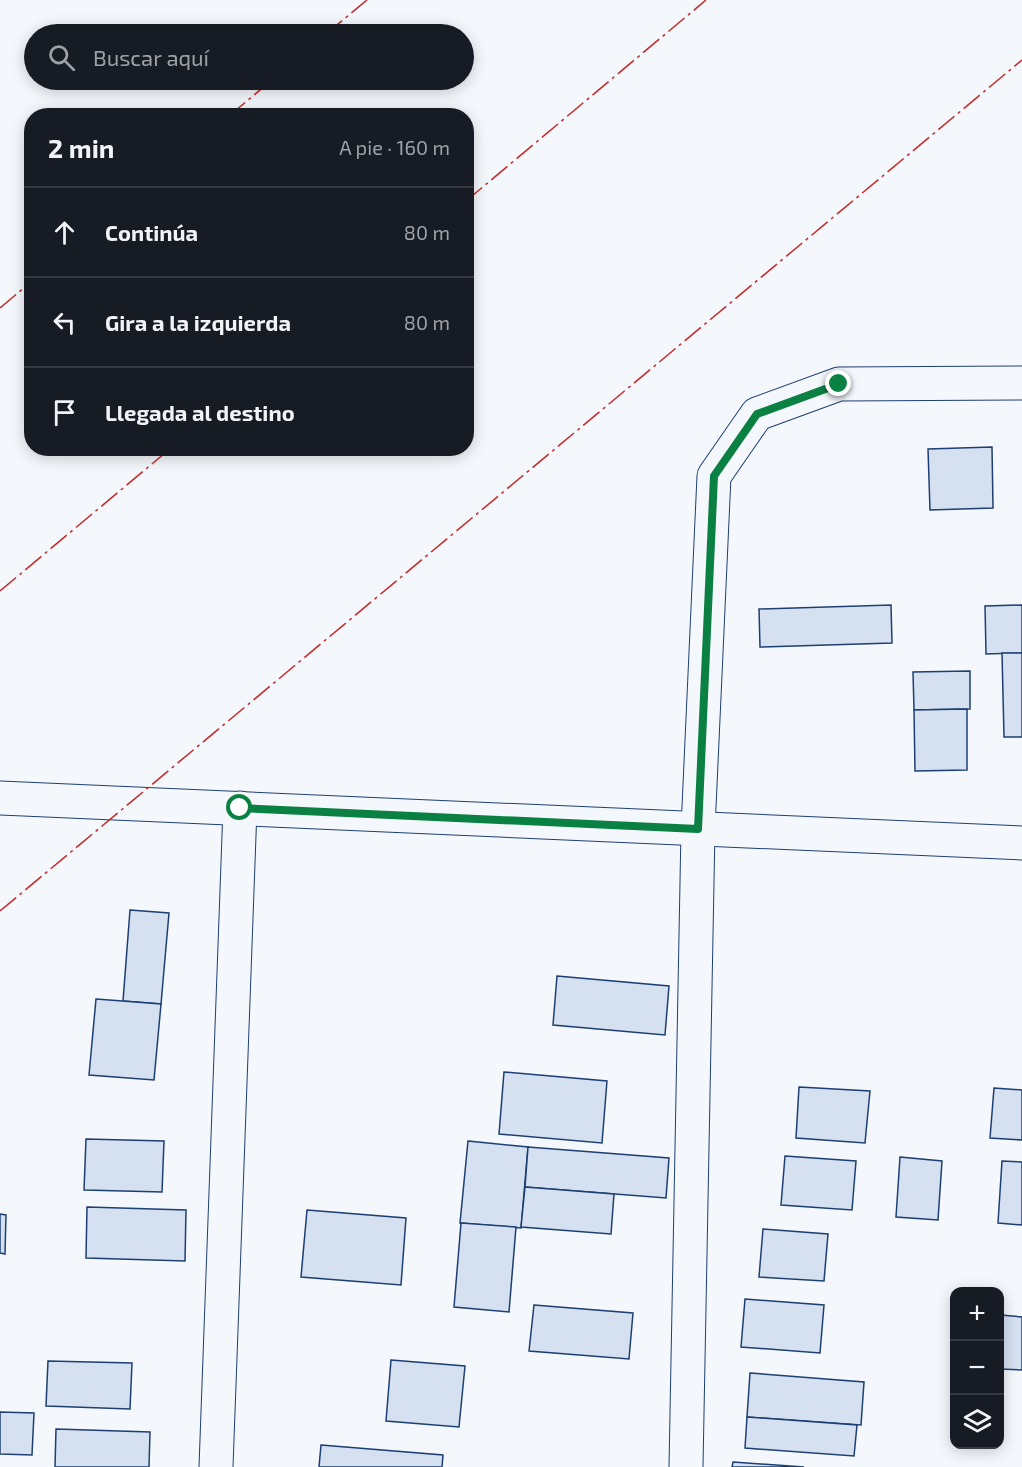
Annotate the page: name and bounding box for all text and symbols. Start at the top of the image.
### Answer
search box [24,24,474,90]
icon: search [45,41,78,74]
text: Buscar aquí [93,44,209,70]
text: 2 min [48,132,114,163]
text: A pie · 160 m [339,135,450,159]
icon: ahead [48,216,81,249]
text: Continúa [105,219,198,245]
text: 80 m [404,220,450,244]
icon: left [48,306,81,339]
text: Gira a la izquierda [105,309,291,335]
text: 80 m [404,310,450,334]
route end [825,370,851,396]
icon: arrive [48,396,81,429]
text: Llegada al destino [105,399,295,425]
route start [226,794,252,820]
map controls [950,1287,1004,1449]
button: + [950,1287,1004,1341]
button: − [950,1341,1004,1395]
button: layers [950,1395,1004,1449]

